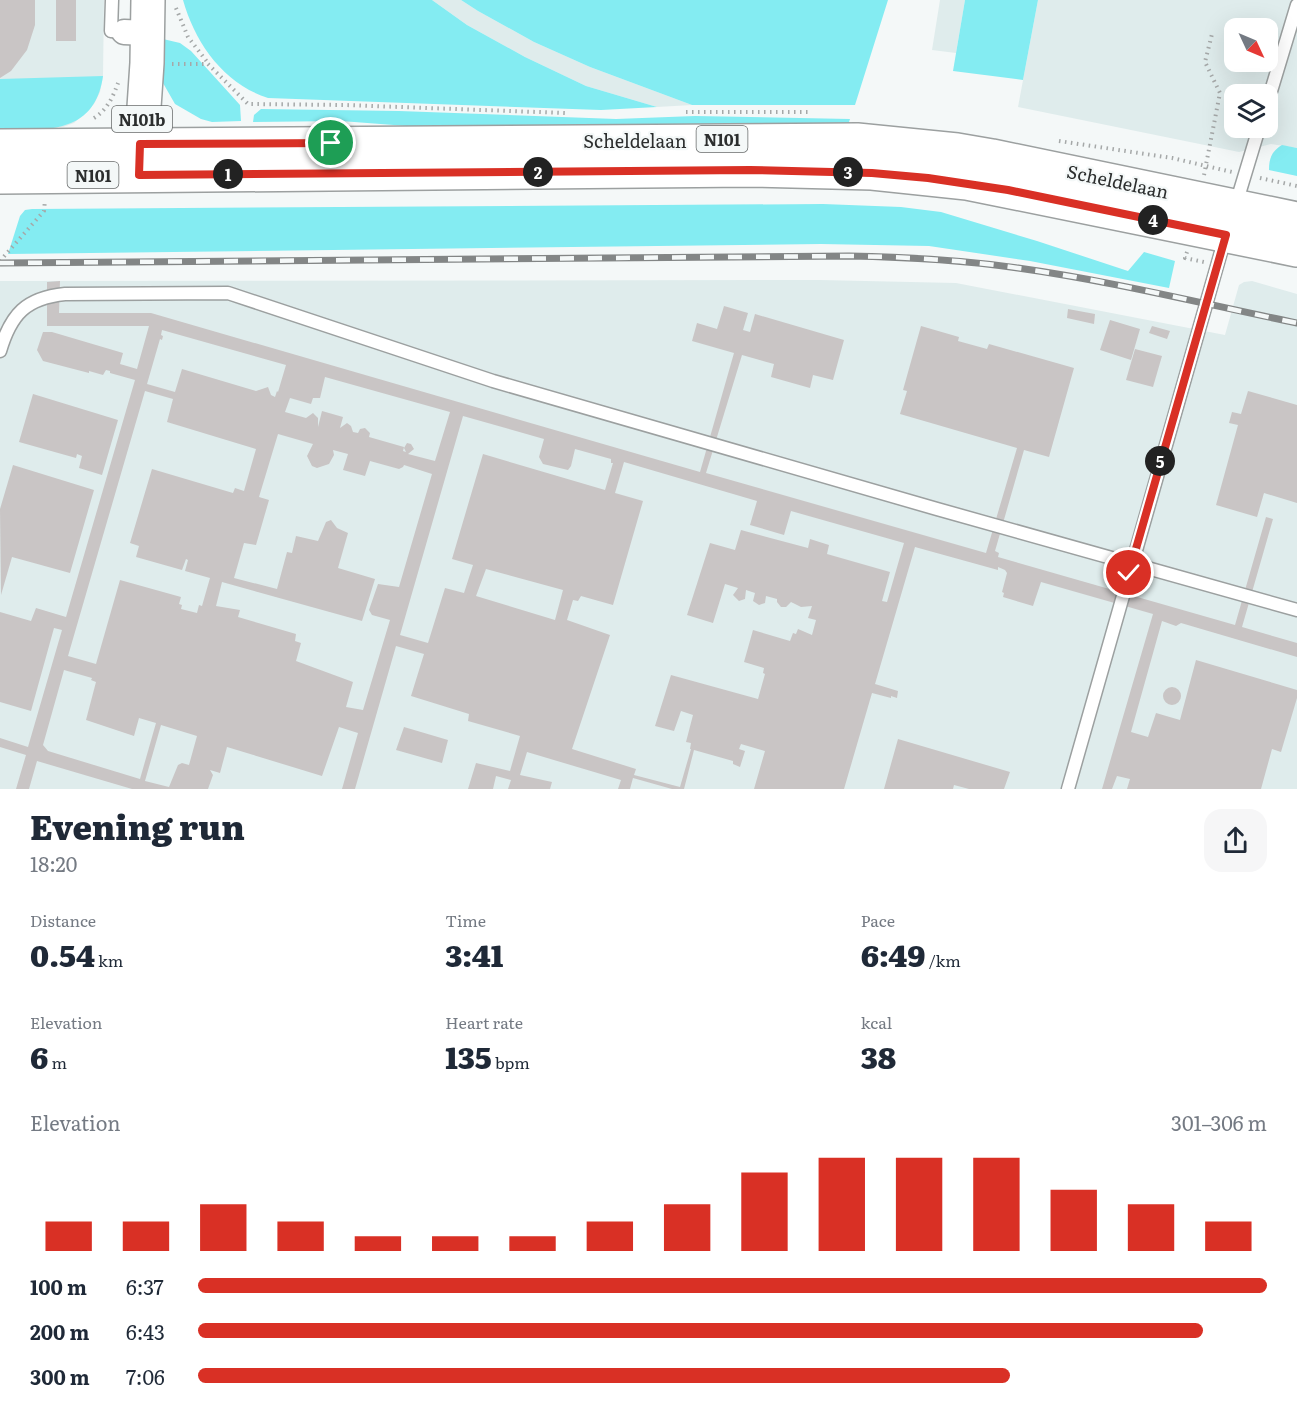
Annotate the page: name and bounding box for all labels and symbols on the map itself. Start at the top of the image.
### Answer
north arrow [1224,18,1278,72]
road number: N101b [112,106,172,132]
pin [305,117,356,168]
road number: N101 [696,126,748,152]
street label: Scheldelaan [583,127,687,154]
pin: 2 [523,157,553,187]
pin: 3 [833,157,863,187]
street label: Scheldelaan [1065,157,1171,205]
pin: 1 [213,159,243,189]
road number: N101 [68,162,118,188]
pin: 4 [1138,205,1168,235]
pin: 5 [1145,446,1175,476]
pin [1103,547,1154,598]

